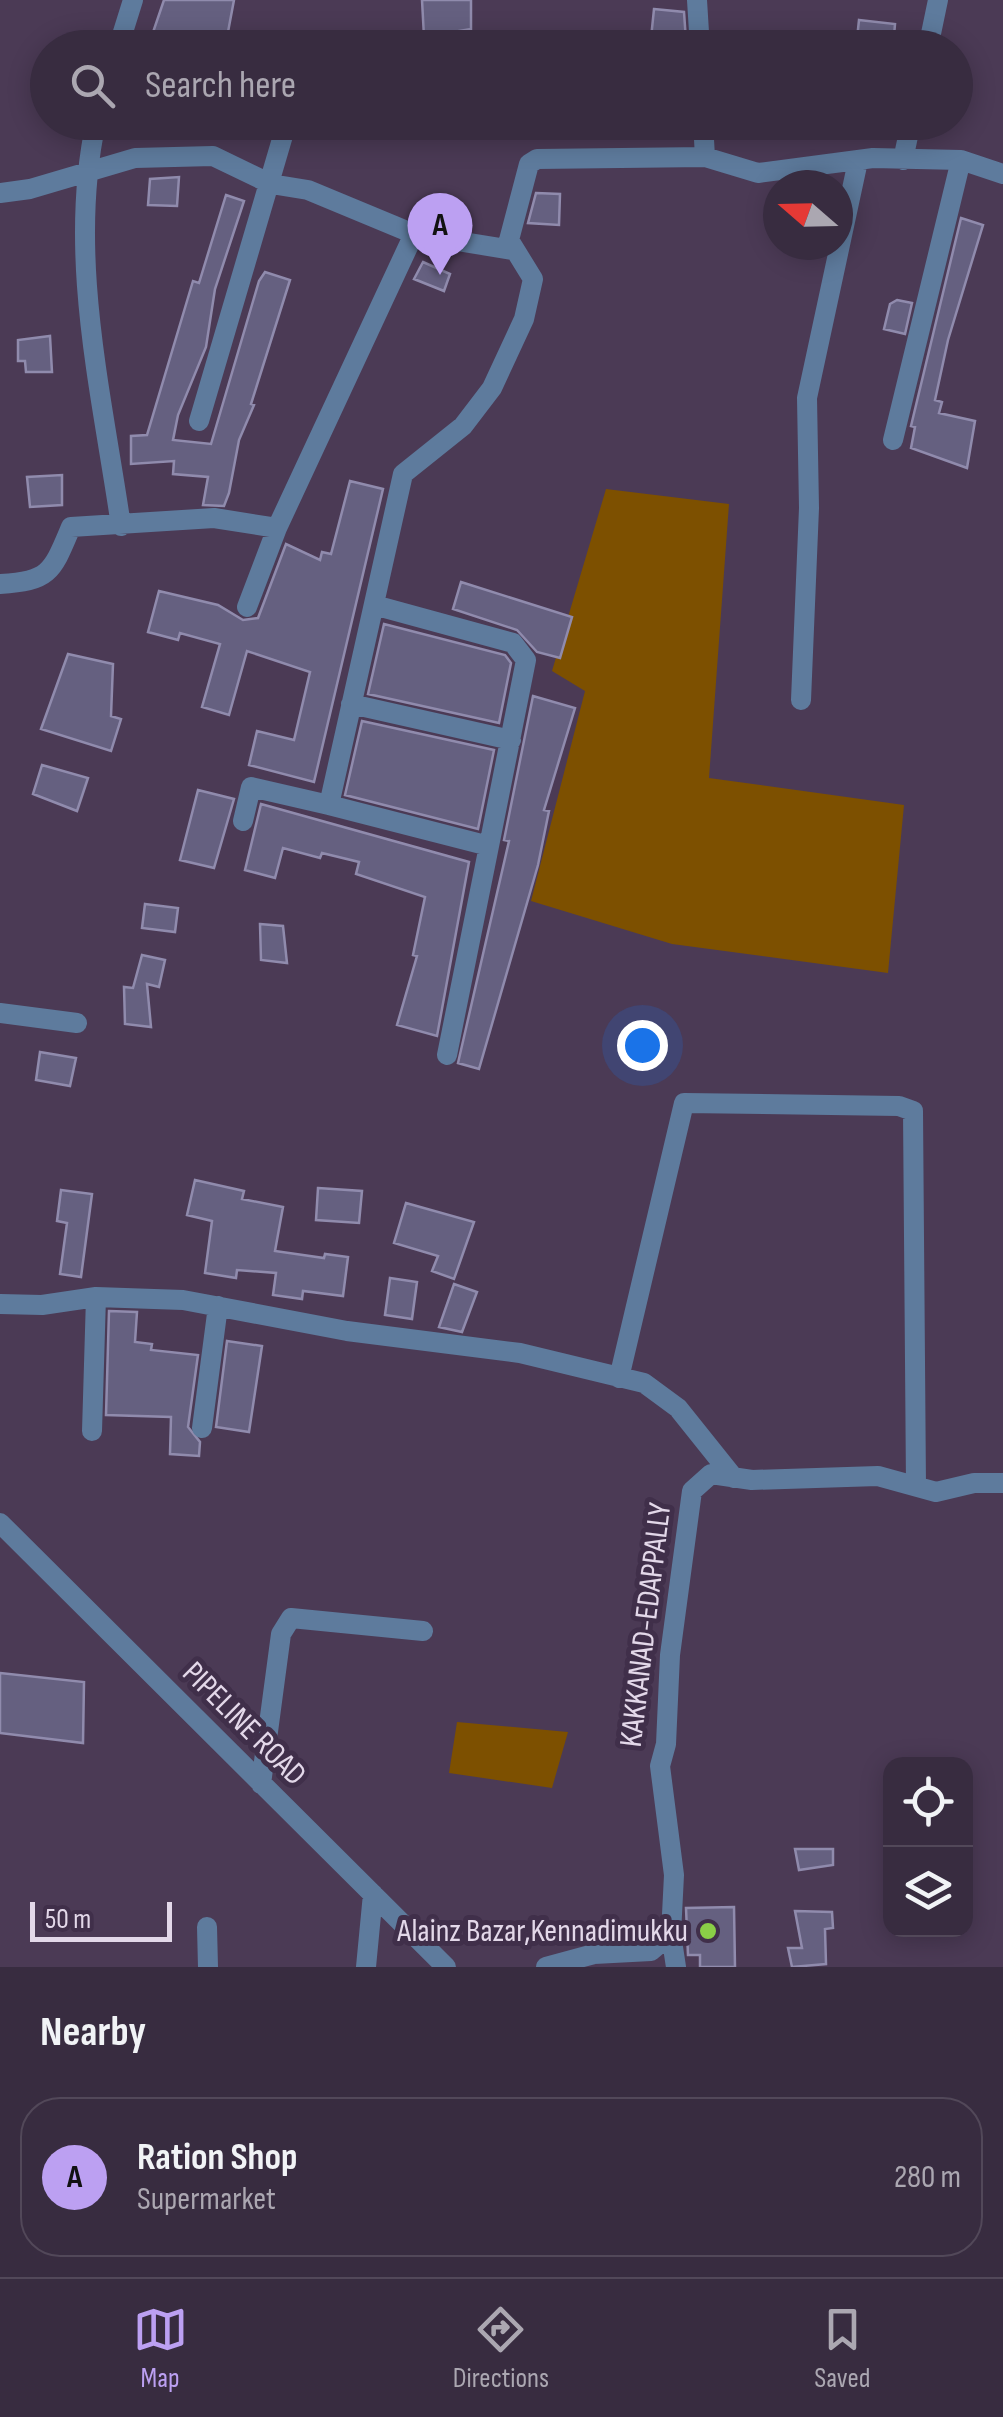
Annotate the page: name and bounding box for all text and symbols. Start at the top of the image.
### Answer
search box [30,30,973,140]
icon: search [65,58,120,113]
text: Search here [145,63,296,108]
north arrow [763,170,853,260]
pin: A [408,192,472,275]
your location [617,1020,668,1071]
street label: KAKKANAD-EDAPPALLY [612,1500,680,1749]
street label: PIPELINE ROAD [174,1654,314,1794]
map controls [883,1757,973,1937]
button: locate [883,1757,973,1847]
button: layers [883,1847,973,1937]
scale bar [30,1897,172,1942]
text: 50 m [45,1903,91,1936]
place label: Alainz Bazar,Kennadimukku [396,1912,688,1951]
marker: Alainz Bazar,Kennadimukku [697,1920,719,1942]
text: Nearby [40,2007,146,2058]
text: Ration Shop [137,2135,297,2180]
text: A [67,2158,82,2197]
text: 280 m [894,2158,961,2197]
text: Supermarket [137,2180,276,2219]
tab: Map [133,2302,188,2395]
tab: Directions [453,2302,549,2395]
tab: Saved [814,2302,870,2395]

